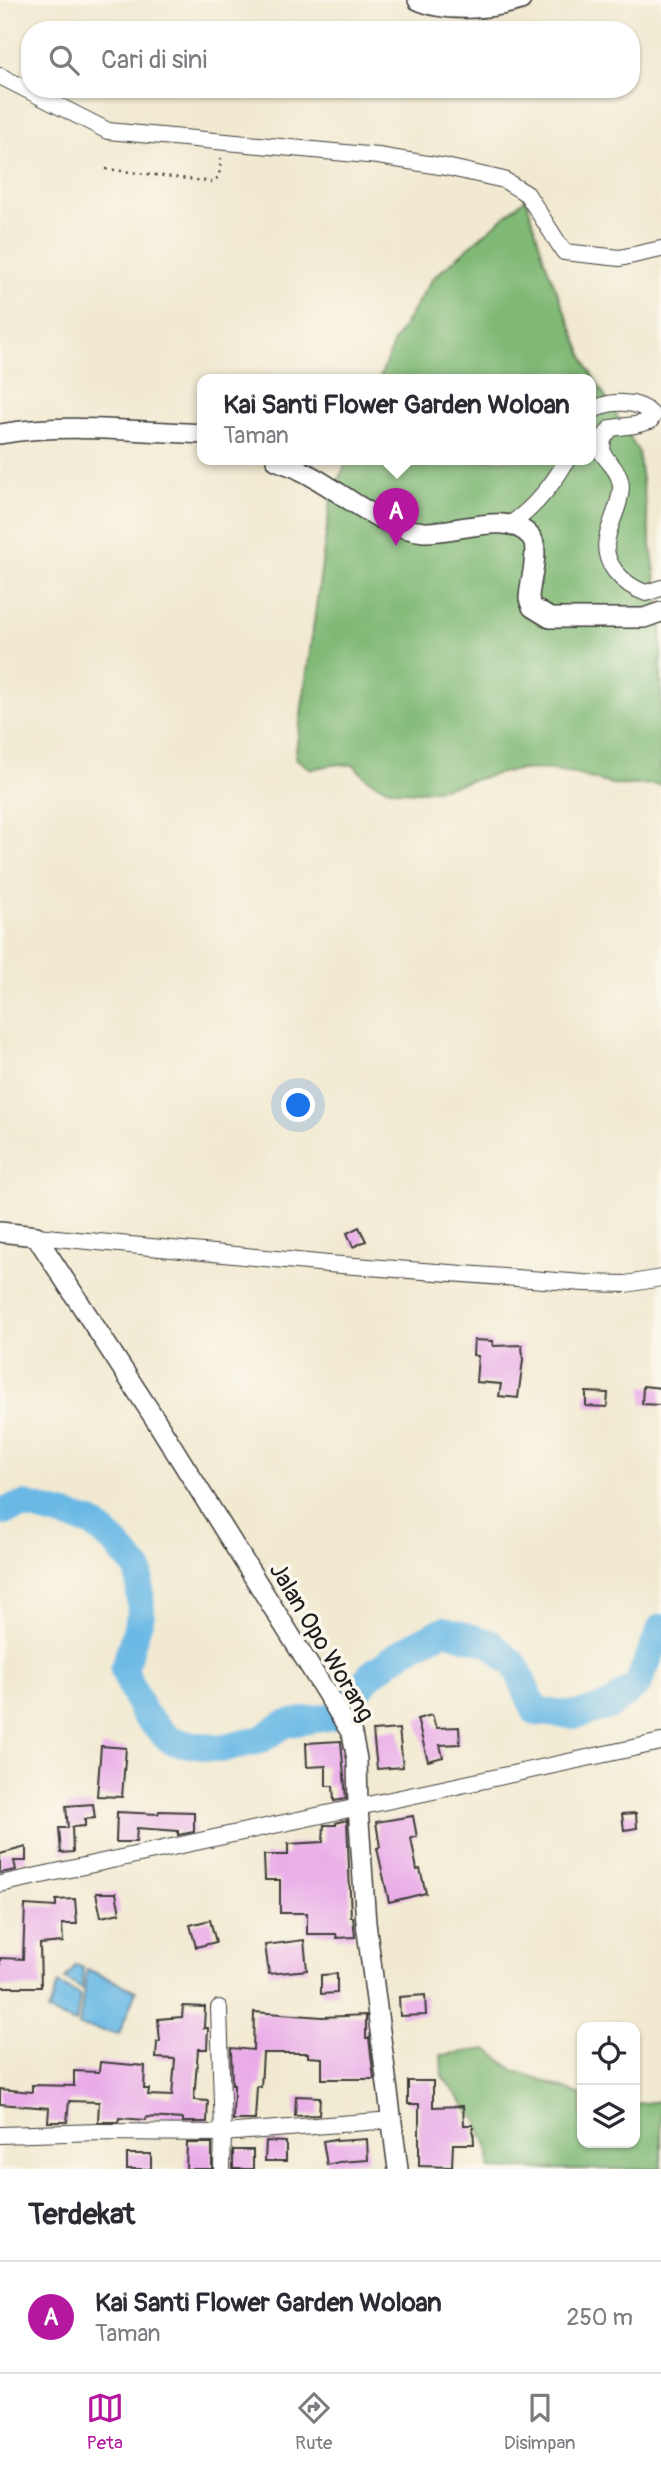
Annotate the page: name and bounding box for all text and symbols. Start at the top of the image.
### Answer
search box [21,21,640,98]
icon: search [45,41,83,79]
text: Cari di sini [101,44,207,76]
popup [197,374,596,465]
text: Kai Santi Flower Garden Woloan [223,389,570,421]
text: Taman [223,421,289,450]
pin: A [373,488,419,546]
your location [281,1088,315,1122]
street label: Jalan Opo Worang [263,1558,380,1727]
map controls [577,2022,640,2148]
button: locate [577,2022,640,2085]
button: layers [577,2085,640,2148]
text: Terdekat [28,2196,135,2233]
text: Kai Santi Flower Garden Woloan [95,2287,442,2319]
text: A [44,2303,58,2332]
text: 250 m [567,2303,633,2332]
text: Taman [95,2319,161,2348]
tab: Peta [86,2389,124,2455]
tab: Rute [295,2389,333,2455]
tab: Disimpan [504,2389,575,2455]

